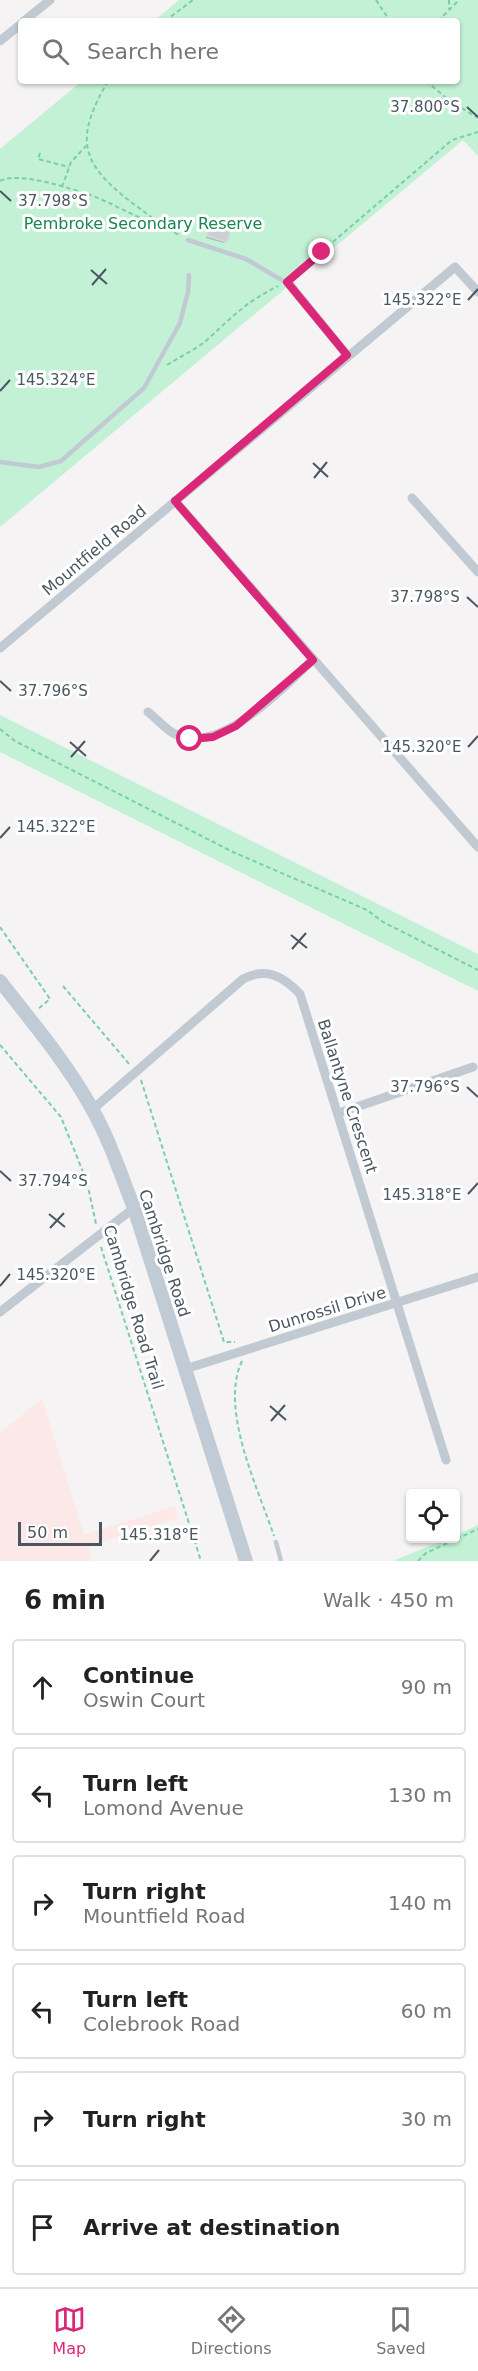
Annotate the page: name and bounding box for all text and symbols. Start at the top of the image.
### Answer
search box [18,18,460,84]
icon: search [39,35,72,68]
text: Search here [87,39,219,64]
text: 37.800°S [390,98,460,116]
text: 37.798°S [18,192,88,210]
park label: Pembroke Secondary Reserve [24,214,262,233]
route end [308,238,334,264]
text: 145.322°E [382,291,462,309]
text: 145.324°E [16,371,96,389]
street label: Mountfield Road [38,501,150,599]
text: 37.798°S [390,588,460,606]
text: 37.796°S [18,682,88,700]
route start [176,725,202,751]
text: 145.320°E [382,738,462,756]
text: 145.322°E [16,818,96,836]
street label: Ballantyne Crescent [314,1017,381,1176]
text: 37.796°S [390,1078,460,1096]
text: 37.794°S [18,1172,88,1190]
text: 145.318°E [382,1186,462,1204]
street label: Cambridge Road [135,1187,194,1319]
street label: Cambridge Road Trail [99,1223,168,1392]
text: 145.320°E [16,1266,96,1284]
street label: Dunrossil Drive [266,1283,388,1336]
map controls [406,1489,460,1543]
button: locate [406,1489,460,1543]
scale bar [18,1519,102,1546]
text: 50 m [27,1523,68,1542]
text: 145.318°E [119,1526,199,1544]
text: 6 min [24,1585,106,1615]
text: Walk · 450 m [323,1588,454,1612]
text: Continue [83,1663,194,1688]
icon: ahead [26,1671,59,1704]
text: 90 m [401,1675,452,1699]
text: Oswin Court [83,1688,205,1712]
text: Turn left [83,1771,188,1796]
icon: left [26,1779,59,1812]
text: 130 m [388,1783,452,1807]
text: Lomond Avenue [83,1796,244,1820]
text: Turn right [83,1879,206,1904]
icon: right [26,1887,59,1920]
text: 140 m [388,1891,452,1915]
text: Mountfield Road [83,1904,245,1928]
text: Turn left [83,1987,188,2012]
icon: left [26,1995,59,2028]
text: 60 m [401,1999,452,2023]
text: Colebrook Road [83,2012,240,2036]
icon: right [26,2103,59,2136]
text: Turn right [83,2107,206,2132]
text: 30 m [401,2107,452,2131]
icon: arrive [26,2211,59,2244]
text: Arrive at destination [83,2215,340,2240]
tab: Map [52,2303,86,2358]
tab: Directions [191,2303,271,2358]
tab: Saved [376,2303,426,2358]

